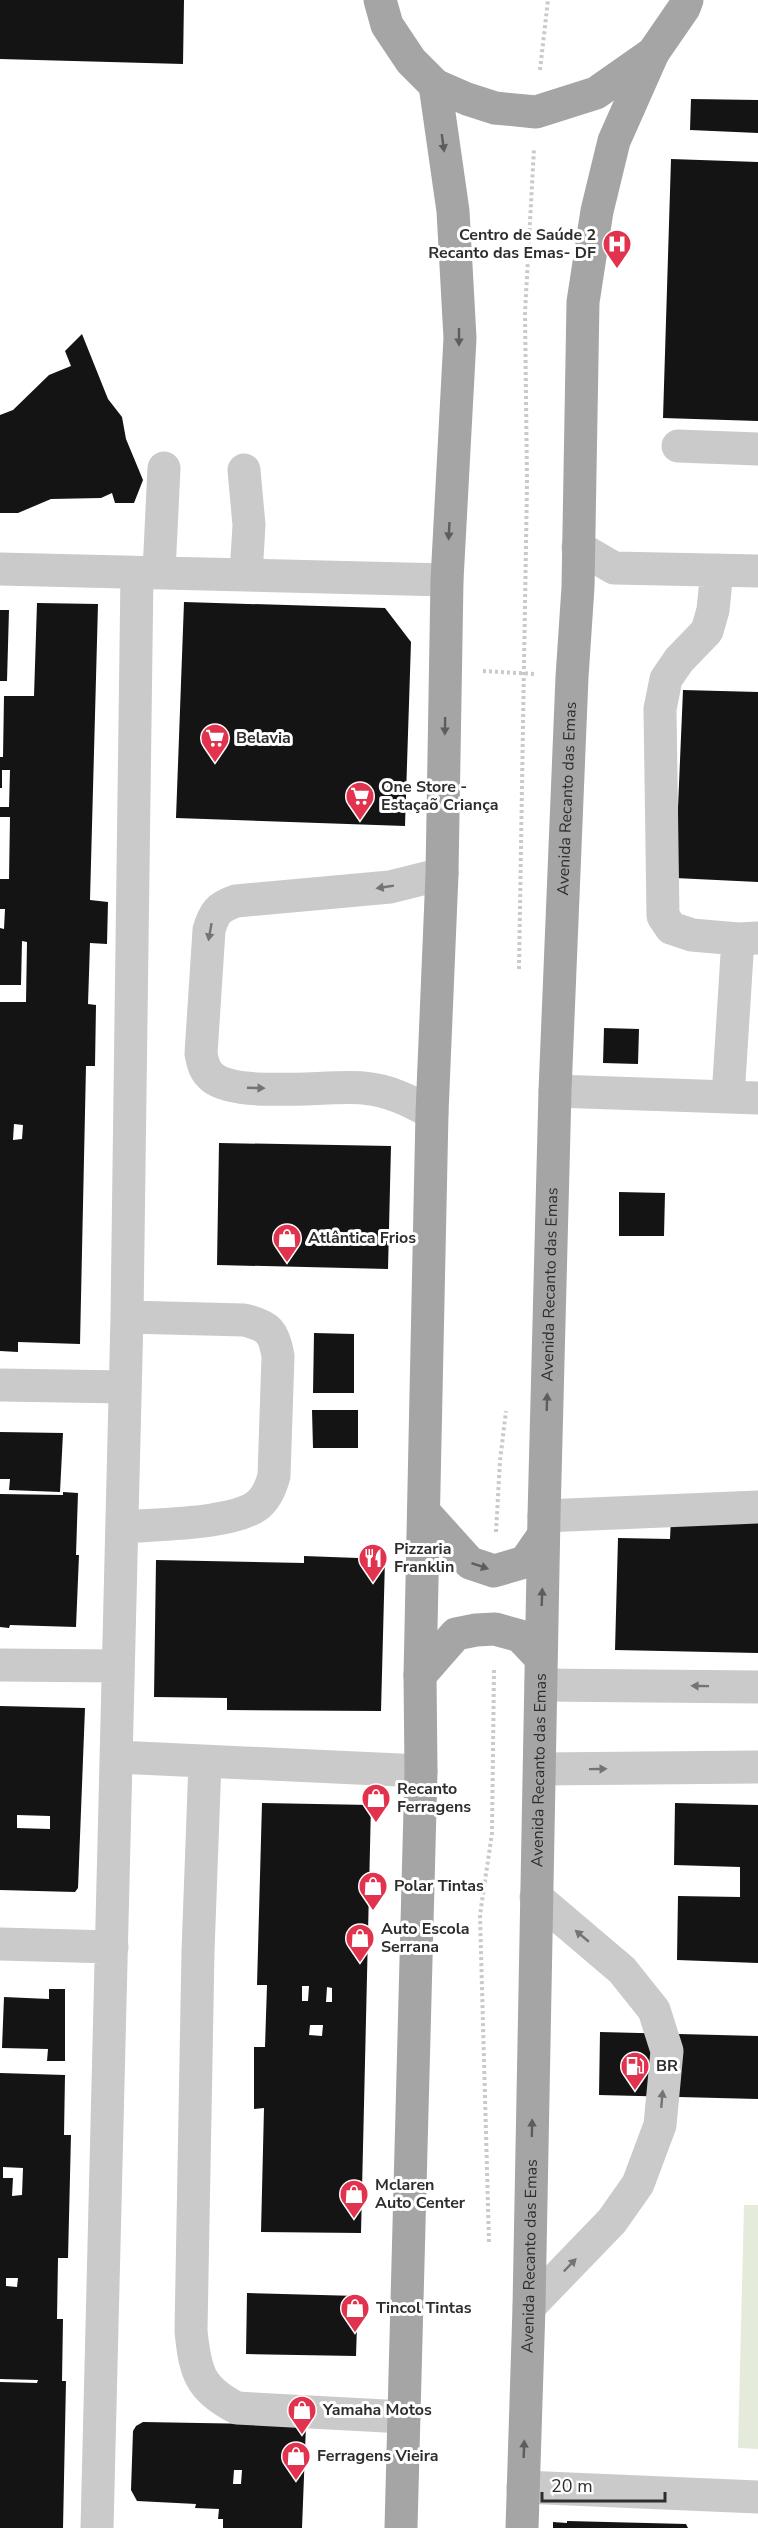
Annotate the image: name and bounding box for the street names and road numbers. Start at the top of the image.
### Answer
street label: Avenida Recanto das Emas [552,701,582,896]
street label: Avenida Recanto das Emas [536,1187,564,1382]
street label: Avenida Recanto das Emas [526,1673,552,1867]
street label: Avenida Recanto das Emas [517,2159,543,2353]

